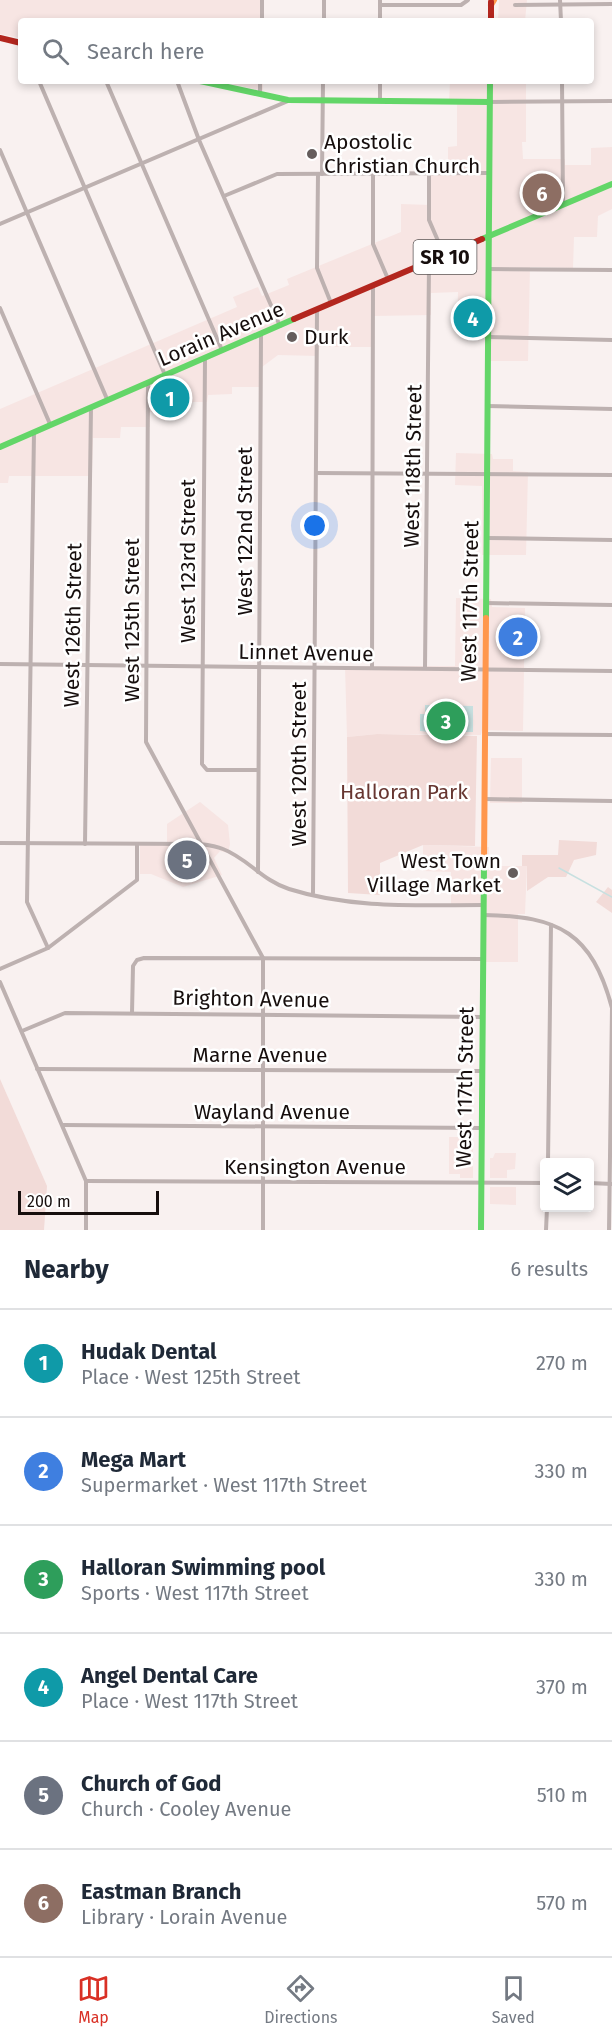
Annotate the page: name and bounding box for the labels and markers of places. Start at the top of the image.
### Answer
place label: Apostolic Christian Church [324,129,480,179]
marker: Apostolic Christian Church [305,147,319,161]
pin: 6 [522,170,562,216]
pin: 4 [454,296,492,340]
place label: Durk [304,324,349,350]
marker: Durk [285,330,299,344]
pin: 1 [150,376,190,420]
pin: 2 [498,614,538,660]
pin: 3 [426,698,466,744]
pin: 5 [168,838,207,882]
place label: West Town Village Market [367,848,501,898]
marker: West Town Village Market [506,866,520,880]

